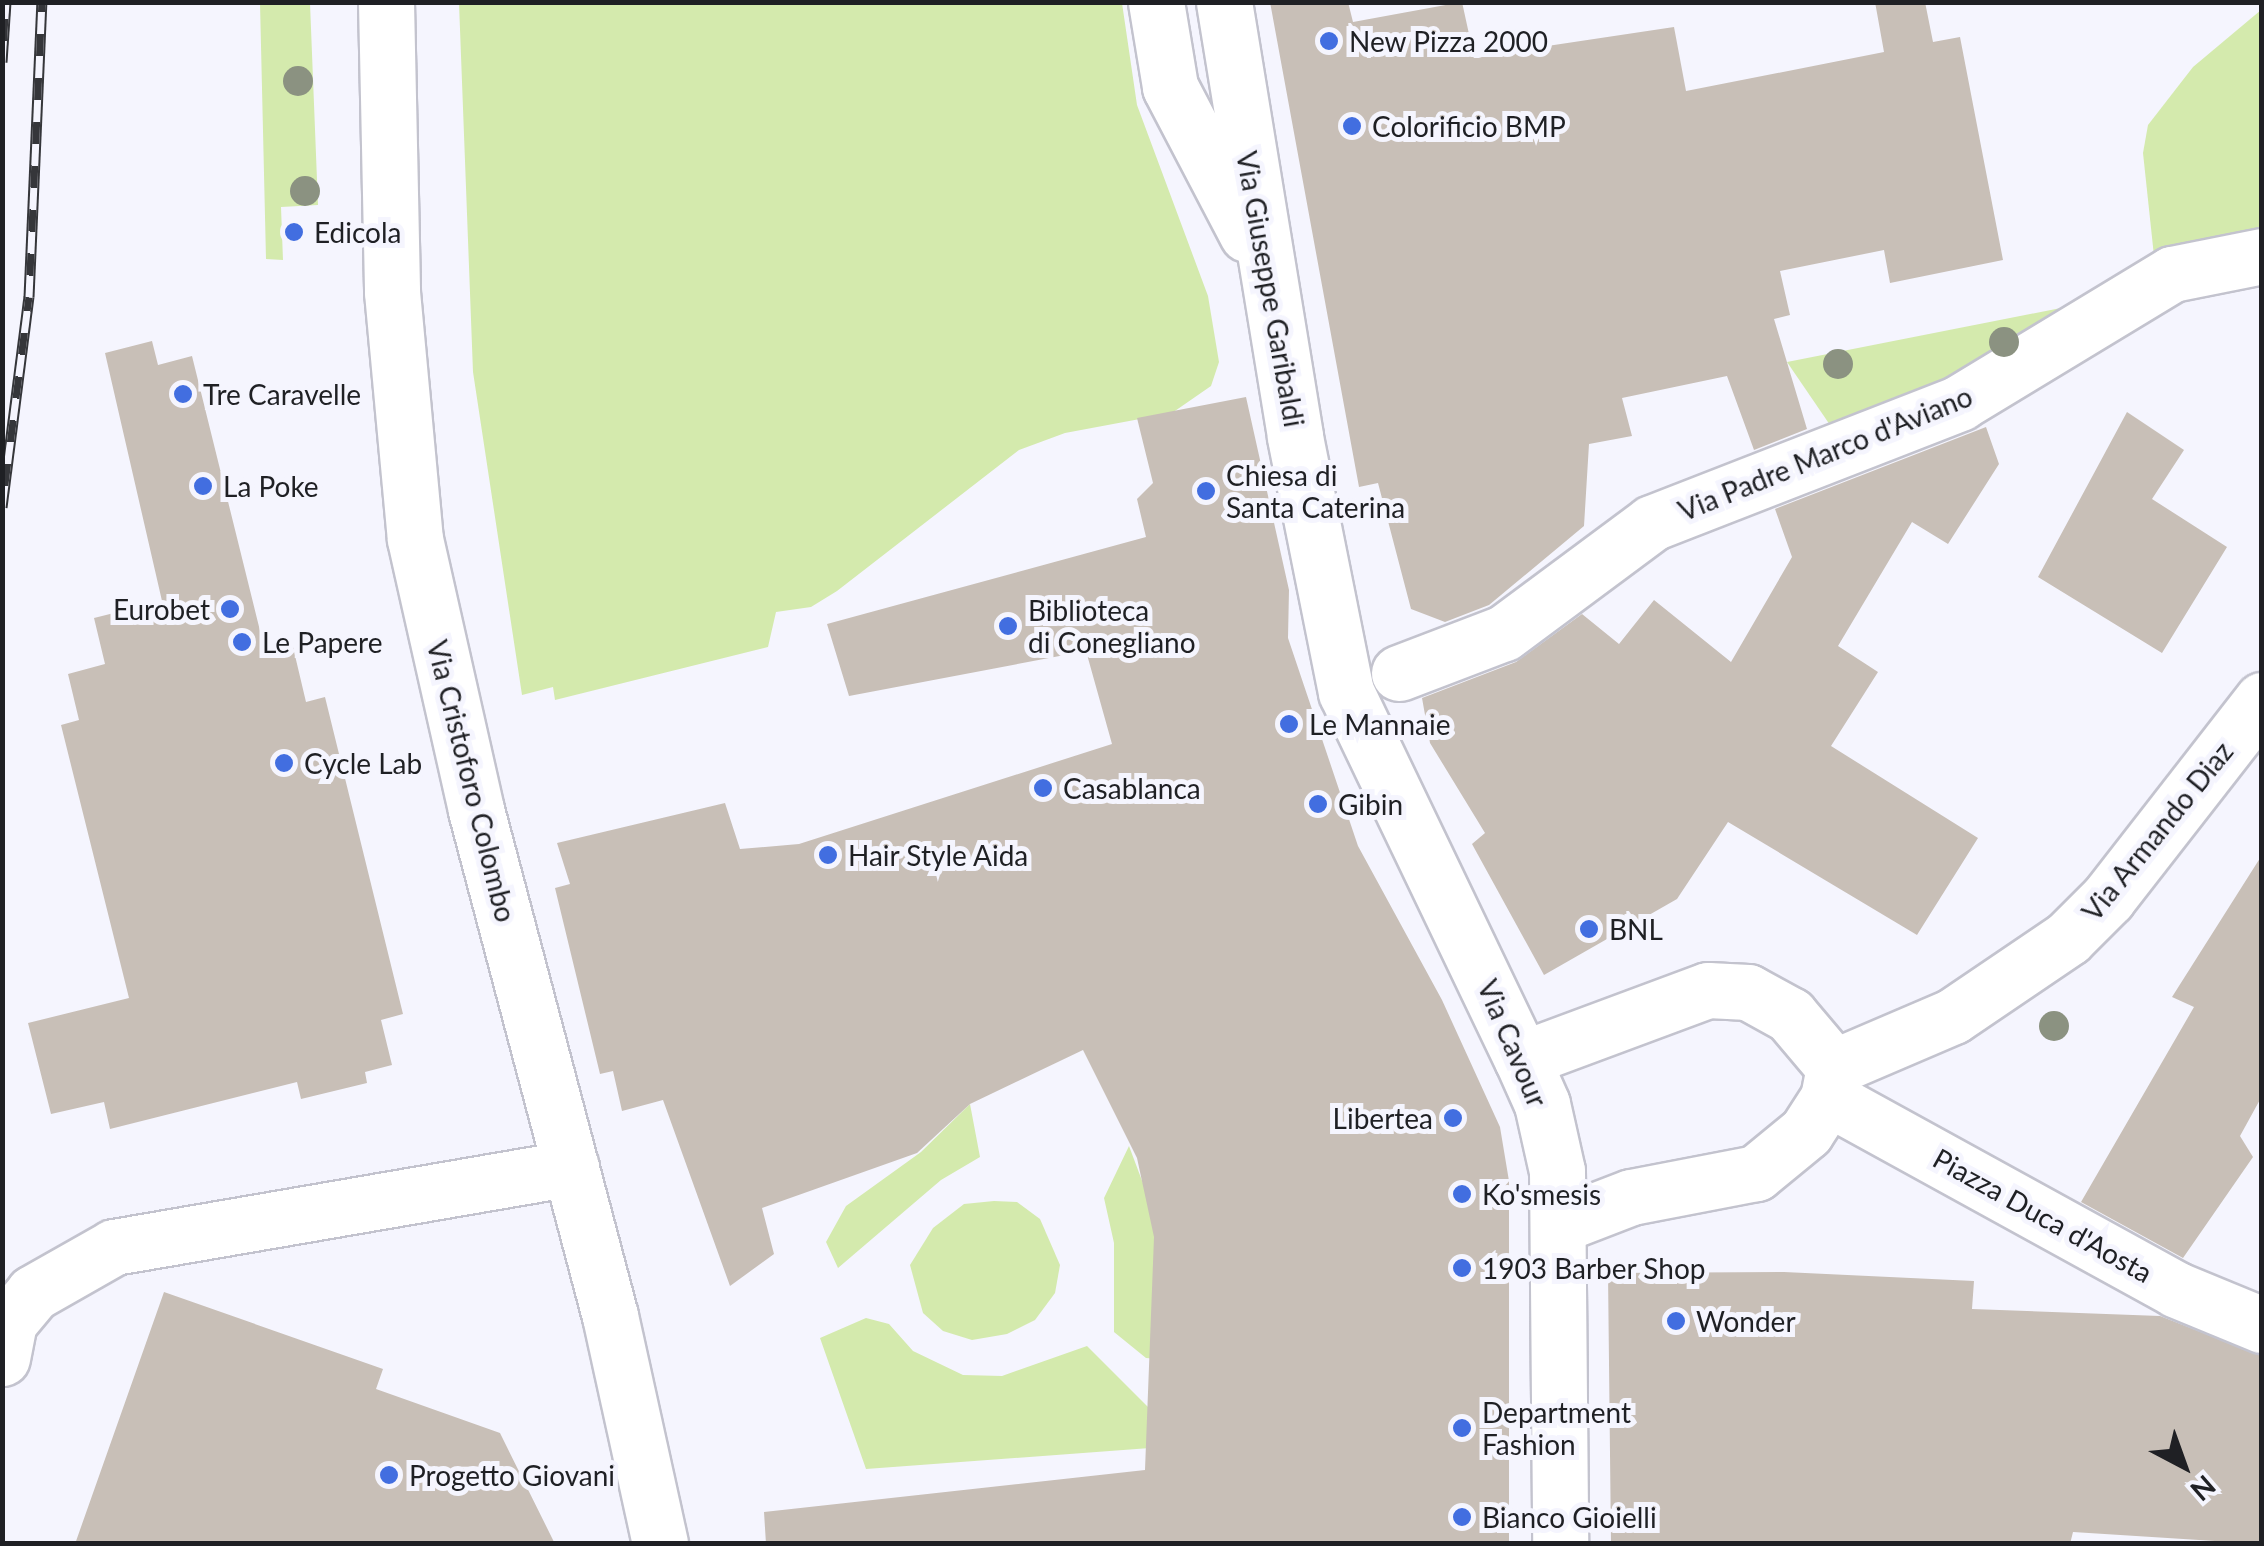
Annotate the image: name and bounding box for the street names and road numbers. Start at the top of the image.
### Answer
street label: Via Giuseppe Garibaldi [1230,148,1312,430]
street label: Via Padre Marco d'Aviano [1673,379,1977,527]
street label: Via Cristoforo Colombo [421,637,523,925]
street label: Via Armando Diaz [2074,734,2240,928]
street label: Via Cavour [1471,974,1555,1112]
street label: Piazza Duca d'Aosta [1928,1141,2158,1289]

